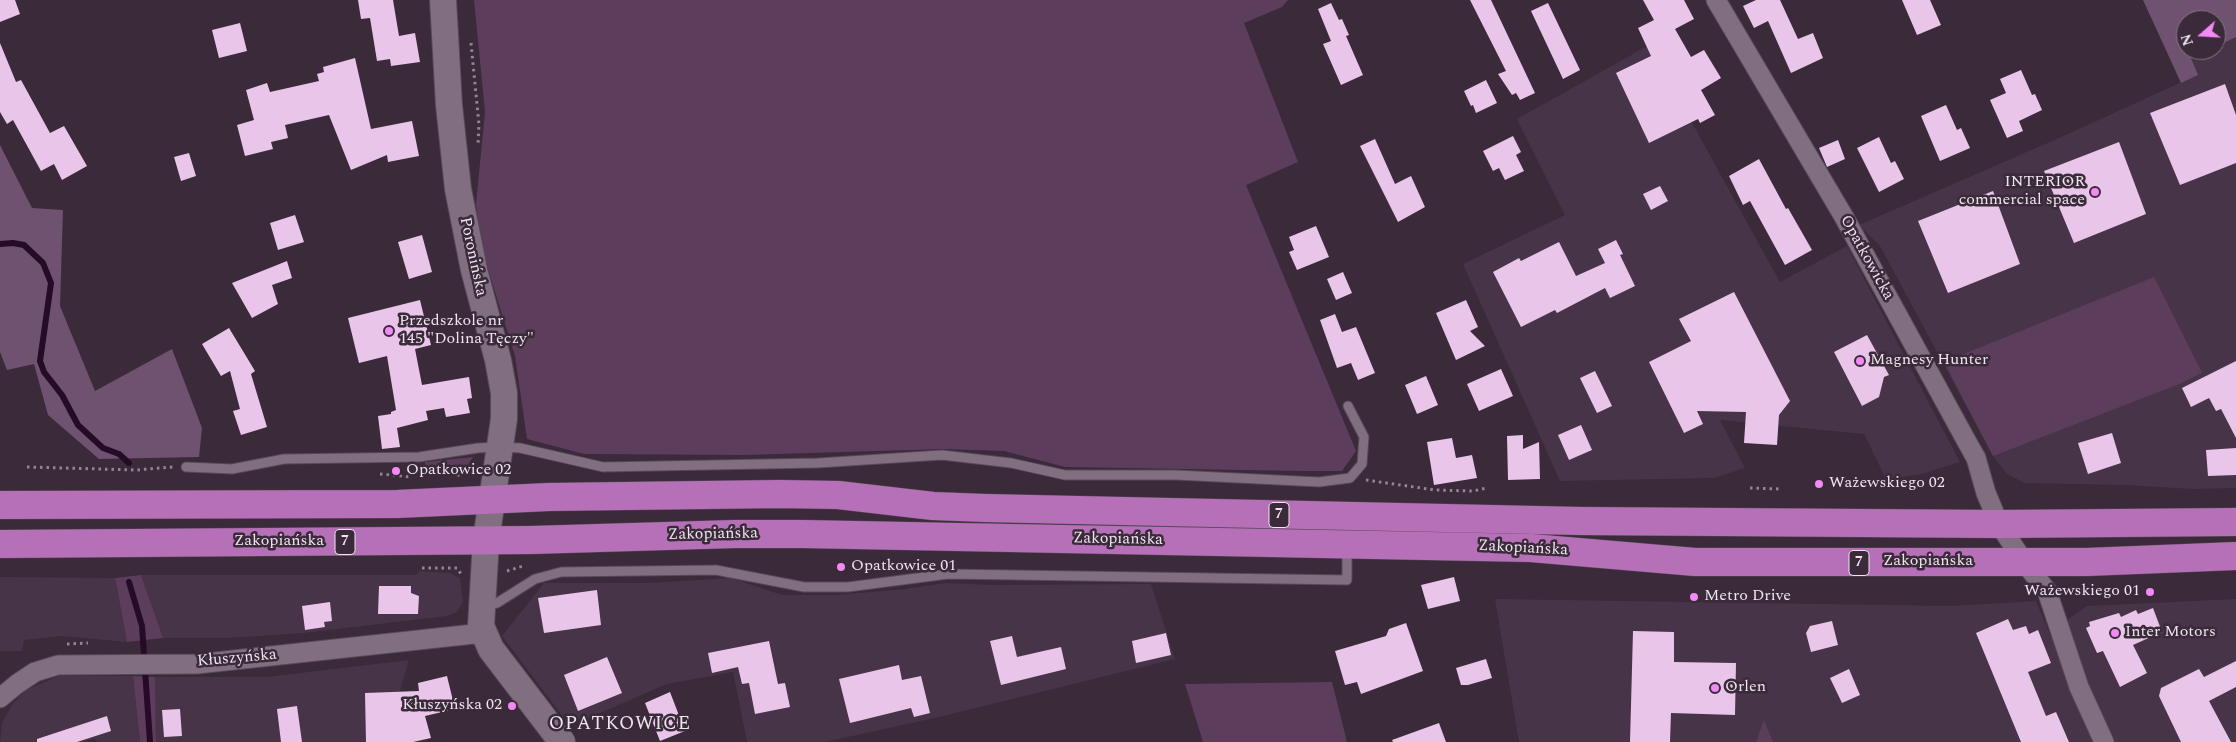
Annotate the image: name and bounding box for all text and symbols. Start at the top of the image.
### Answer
north arrow [2176,10,2226,60]
text: N [2176,31,2199,49]
place label: INTERIOR commercial space [1959,173,2085,211]
marker: INTERIOR commercial space [2089,186,2101,198]
street label: Opatkowicka [1835,212,1897,304]
street label: Poronińska [454,216,490,298]
place label: Przedszkole nr 145 "Dolina Tęczy" [399,312,534,350]
marker: Przedszkole nr 145 "Dolina Tęczy" [383,325,395,337]
place label: Magnesy Hunter [1870,351,1988,371]
marker: Magnesy Hunter [1854,355,1866,367]
place label: Opatkowice 02 [406,461,511,481]
marker: Opatkowice 02 [390,465,402,477]
place label: Ważewskiego 02 [1829,474,1945,494]
marker: Ważewskiego 02 [1813,478,1825,490]
road number: 7 [1269,502,1289,528]
street label: Zakopiańska [668,525,758,545]
road number: 7 [335,530,355,554]
street label: Zakopiańska [1073,530,1163,550]
street label: Zakopiańska [234,532,324,552]
street label: Zakopiańska [1478,537,1568,561]
road number: 7 [1849,550,1869,576]
street label: Zakopiańska [1883,552,1973,572]
place label: Opatkowice 01 [851,557,956,577]
marker: Opatkowice 01 [835,561,847,573]
place label: Ważewskiego 01 [2024,582,2140,602]
marker: Ważewskiego 01 [2144,586,2156,598]
place label: Metro Drive [1704,587,1791,607]
marker: Metro Drive [1688,591,1700,603]
place label: Inter Motors [2125,623,2216,643]
marker: Inter Motors [2109,627,2121,639]
street label: Kłuszyńska [196,646,278,672]
place label: Orlen [1725,678,1766,698]
marker: Orlen [1709,682,1721,694]
place label: Kłuszyńska 02 [402,696,502,716]
marker: Kłuszyńska 02 [506,700,518,712]
district label: OPATKOWICE [547,714,693,736]

